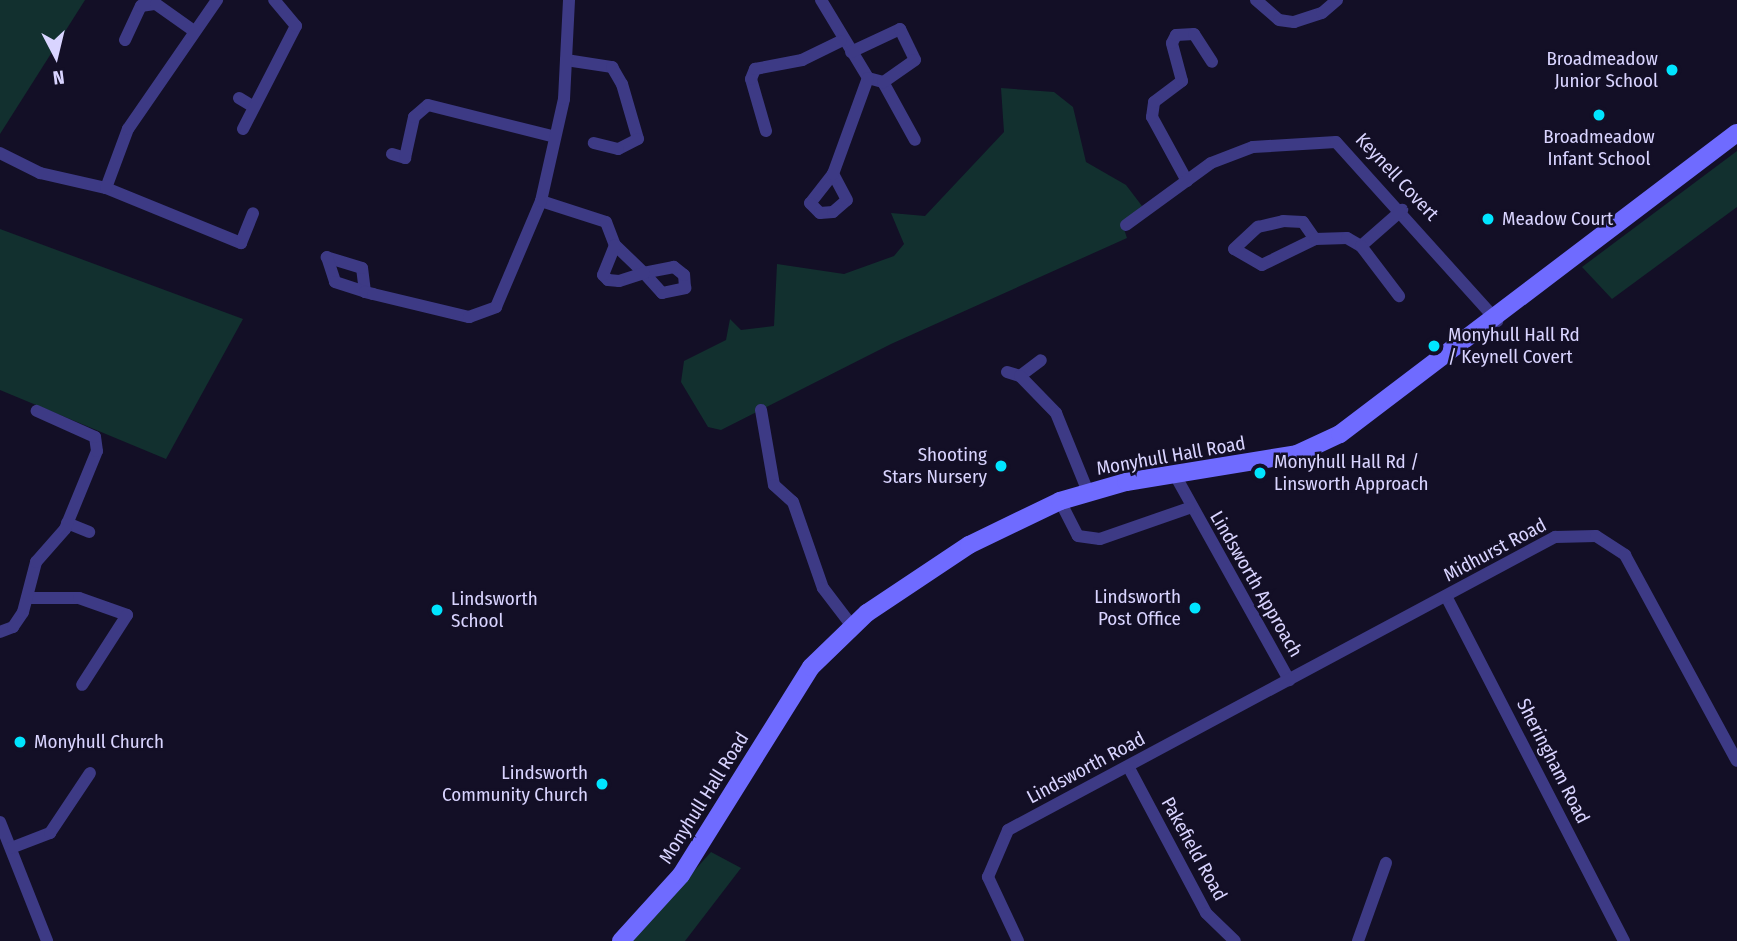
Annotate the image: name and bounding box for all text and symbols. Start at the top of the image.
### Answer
north arrow [21,21,91,91]
place label: Broadmeadow Junior School [1546,48,1658,92]
marker: Broadmeadow Junior School [1664,62,1680,78]
text: N [52,65,66,89]
marker: Broadmeadow Infant School [1591,107,1607,123]
place label: Broadmeadow Infant School [1543,126,1655,170]
street label: Keynell Covert [1351,129,1443,225]
place label: Meadow Court [1502,208,1613,230]
marker: Meadow Court [1480,211,1496,227]
place label: Monyhull Hall Rd / Keynell Covert [1448,324,1580,368]
marker: Monyhull Hall Rd / Keynell Covert [1426,338,1442,354]
street label: Monyhull Hall Road [1095,432,1247,480]
place label: Shooting Stars Nursery [883,444,987,488]
place label: Monyhull Hall Rd / Linsworth Approach [1274,451,1429,495]
marker: Shooting Stars Nursery [993,458,1009,474]
marker: Monyhull Hall Rd / Linsworth Approach [1252,465,1268,481]
street label: Lindsworth Approach [1205,507,1307,661]
street label: Midhurst Road [1440,513,1550,587]
place label: Lindsworth Post Office [1094,586,1181,630]
place label: Lindsworth School [451,588,538,632]
marker: Lindsworth Post Office [1187,600,1203,616]
marker: Lindsworth School [429,602,445,618]
street label: Sheringham Road [1512,695,1594,827]
street label: Lindsworth Road [1023,727,1149,809]
street label: Monyhull Hall Road [654,728,754,868]
place label: Monyhull Church [34,731,164,753]
marker: Monyhull Church [12,734,28,750]
place label: Lindsworth Community Church [442,762,588,806]
marker: Lindsworth Community Church [594,776,610,792]
street label: Pakefield Road [1156,793,1232,905]

